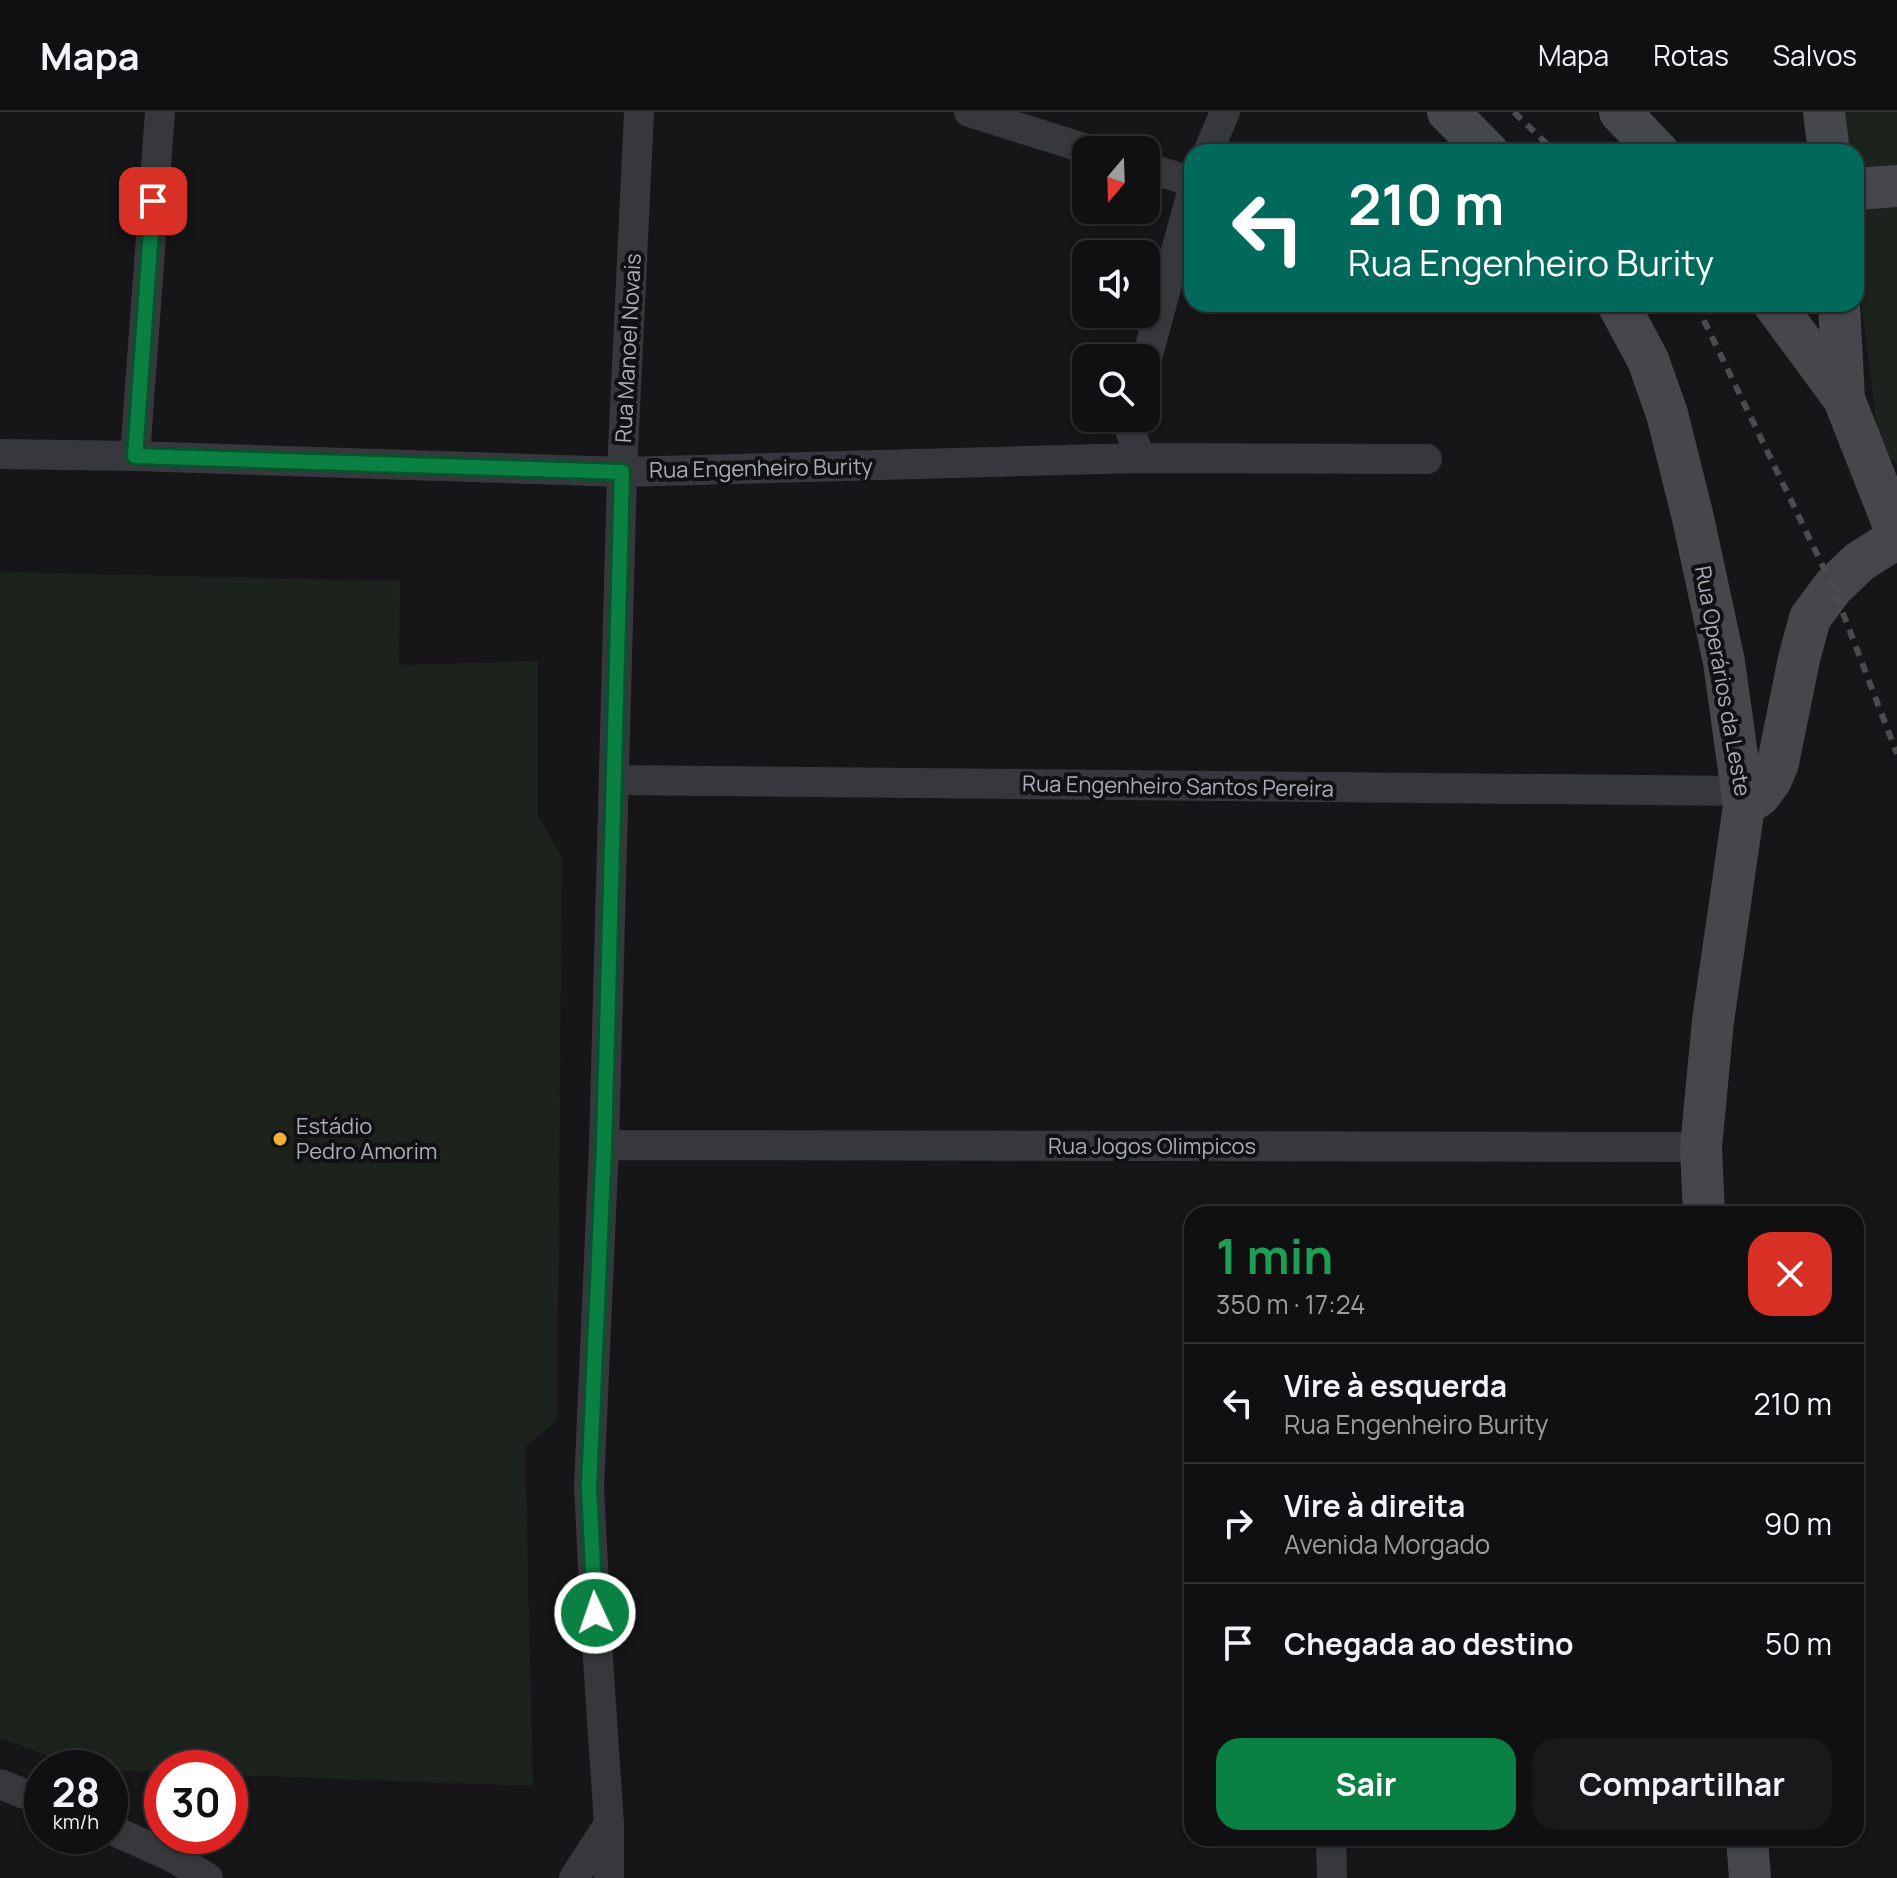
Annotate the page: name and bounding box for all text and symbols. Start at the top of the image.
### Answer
text: Mapa [40,29,140,81]
text: Mapa [1538,36,1609,74]
text: Rotas [1653,36,1729,74]
text: Salvos [1773,36,1857,74]
north arrow [1072,136,1160,224]
map controls [1072,136,1160,432]
text: 210 m [1348,165,1504,242]
pin [119,167,187,235]
icon: left [1216,176,1320,280]
icon: arrive [131,179,175,223]
text: Rua Engenheiro Burity [1348,238,1714,287]
button: sound [1072,240,1160,328]
street label: Rua Manoel Novais [608,252,648,444]
button: search [1072,344,1160,432]
street label: Rua Engenheiro Burity [649,451,873,485]
street label: Rua Operários da Leste [1688,563,1758,799]
street label: Rua Engenheiro Santos Pereira [1022,768,1334,804]
place label: Estádio Pedro Amorim [296,1111,438,1166]
marker: Estádio Pedro Amorim [271,1130,289,1148]
street label: Rua Jogos Olimpicos [1048,1131,1256,1161]
text: 1 min [1216,1223,1333,1288]
button: close [1748,1232,1832,1316]
text: 350 m · 17:24 [1216,1286,1365,1322]
text: Vire à esquerda [1284,1365,1507,1406]
icon: left [1216,1381,1260,1425]
text: 210 m [1753,1383,1832,1424]
text: Rua Engenheiro Burity [1284,1406,1548,1442]
text: Vire à direita [1284,1485,1465,1526]
icon: right [1216,1501,1260,1545]
text: 90 m [1764,1503,1832,1544]
text: Avenida Morgado [1284,1526,1490,1562]
position arrow [553,1571,637,1655]
icon: arrive [1216,1621,1260,1665]
text: Chegada ao destino [1284,1623,1574,1664]
text: 50 m [1765,1623,1832,1664]
button: Sair [1216,1738,1516,1830]
button: Compartilhar [1532,1738,1832,1830]
speed limit sign: 30 [144,1750,248,1854]
text: 28 [52,1764,100,1819]
text: km/h [53,1808,99,1835]

